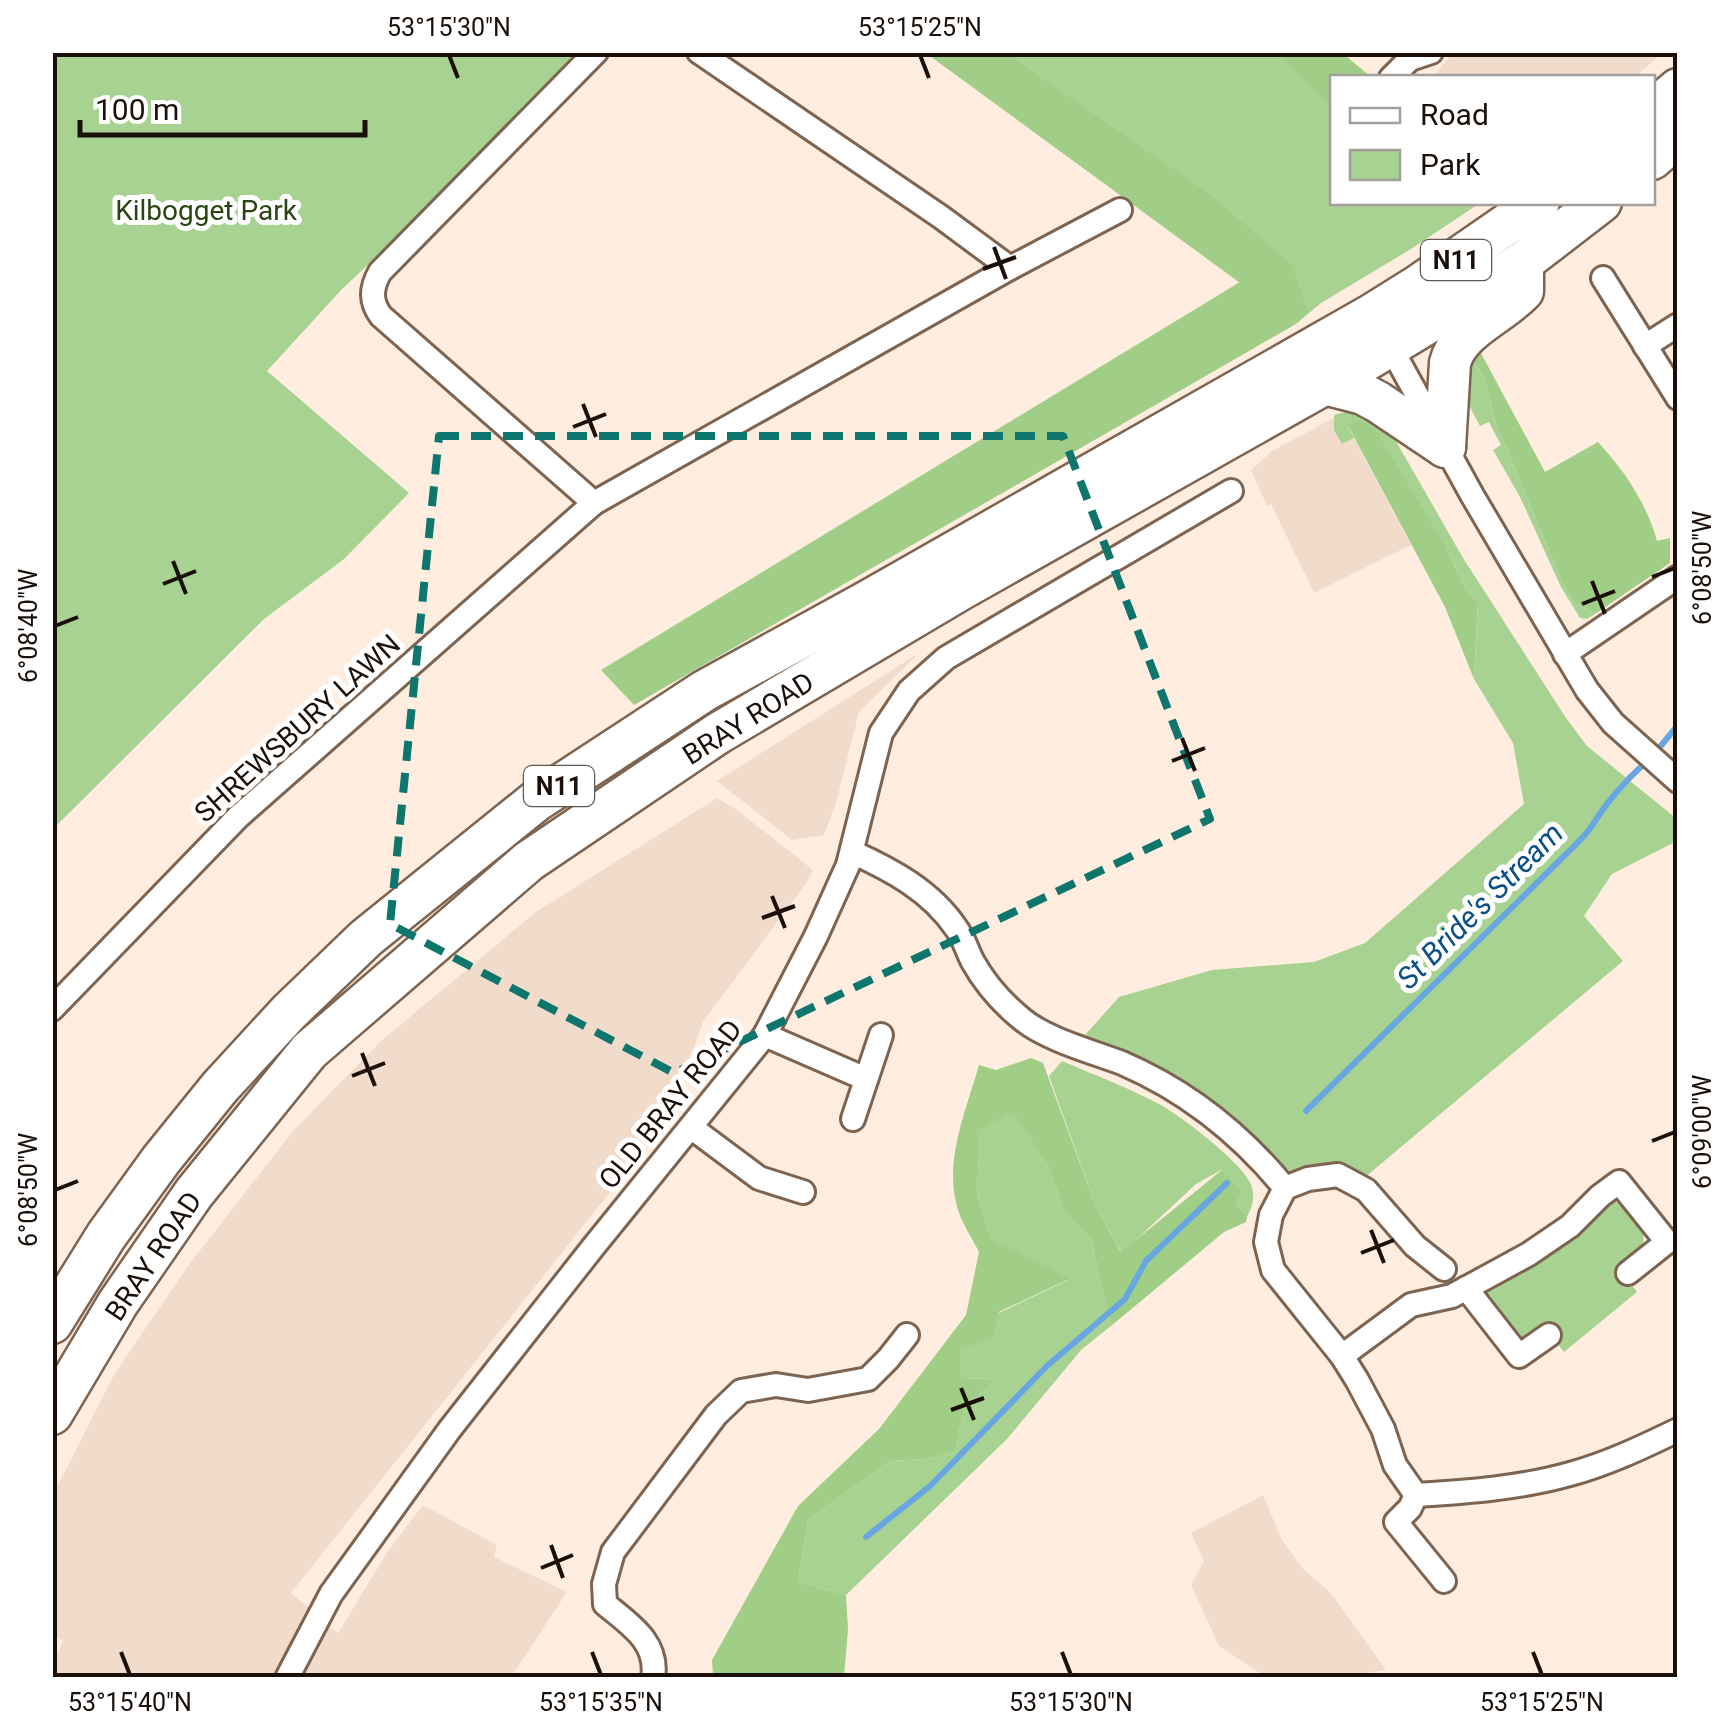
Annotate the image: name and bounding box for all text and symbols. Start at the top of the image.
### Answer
text: 53°15'30"N [387,13,511,42]
text: 53°15'25"N [858,13,982,42]
scale bar [80,75,365,137]
legend [1330,75,1655,205]
text: 100 m [95,92,179,127]
text: Road [1420,97,1489,132]
text: Park [1420,147,1481,182]
park label: Kilbogget Park [115,194,298,227]
road number: N11 [1421,240,1491,280]
text: 6°08'50"W [1688,511,1717,625]
text: 6°08'40"W [14,569,43,683]
street label: SHREWSBURY LAWN [188,628,407,829]
street label: BRAY ROAD [677,665,820,772]
road number: N11 [524,766,594,806]
water label: St Bride's Stream [1389,815,1570,996]
street label: OLD BRAY ROAD [592,1013,749,1196]
text: 6°09'00"W [1688,1075,1717,1189]
text: 6°08'50"W [14,1133,43,1247]
street label: BRAY ROAD [98,1186,209,1327]
text: 53°15'40"N [68,1688,192,1717]
text: 53°15'35"N [539,1688,663,1717]
text: 53°15'30"N [1009,1688,1133,1717]
text: 53°15'25"N [1480,1688,1604,1717]

